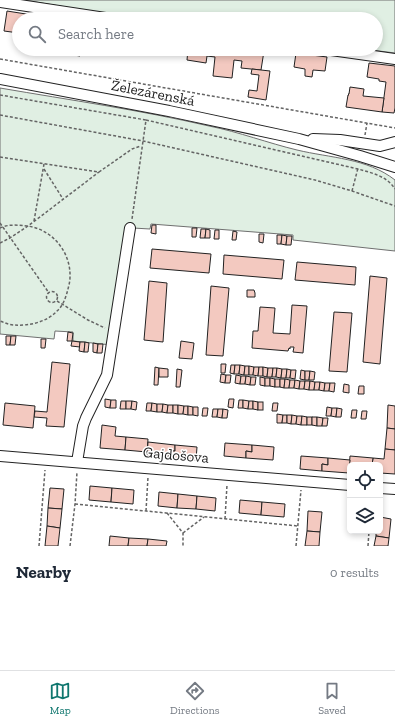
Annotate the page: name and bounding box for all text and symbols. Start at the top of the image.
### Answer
search box [12,12,383,56]
icon: search [26,23,48,45]
text: Search here [58,25,134,43]
street label: Železárenská [110,76,196,110]
street label: Gajdošova [142,443,210,467]
map controls [347,462,383,534]
button: locate [347,462,383,498]
button: layers [347,498,383,534]
text: Nearby [16,562,71,582]
text: 0 results [330,565,379,580]
tab: Map [49,680,71,717]
tab: Directions [170,680,220,717]
tab: Saved [318,680,346,717]

